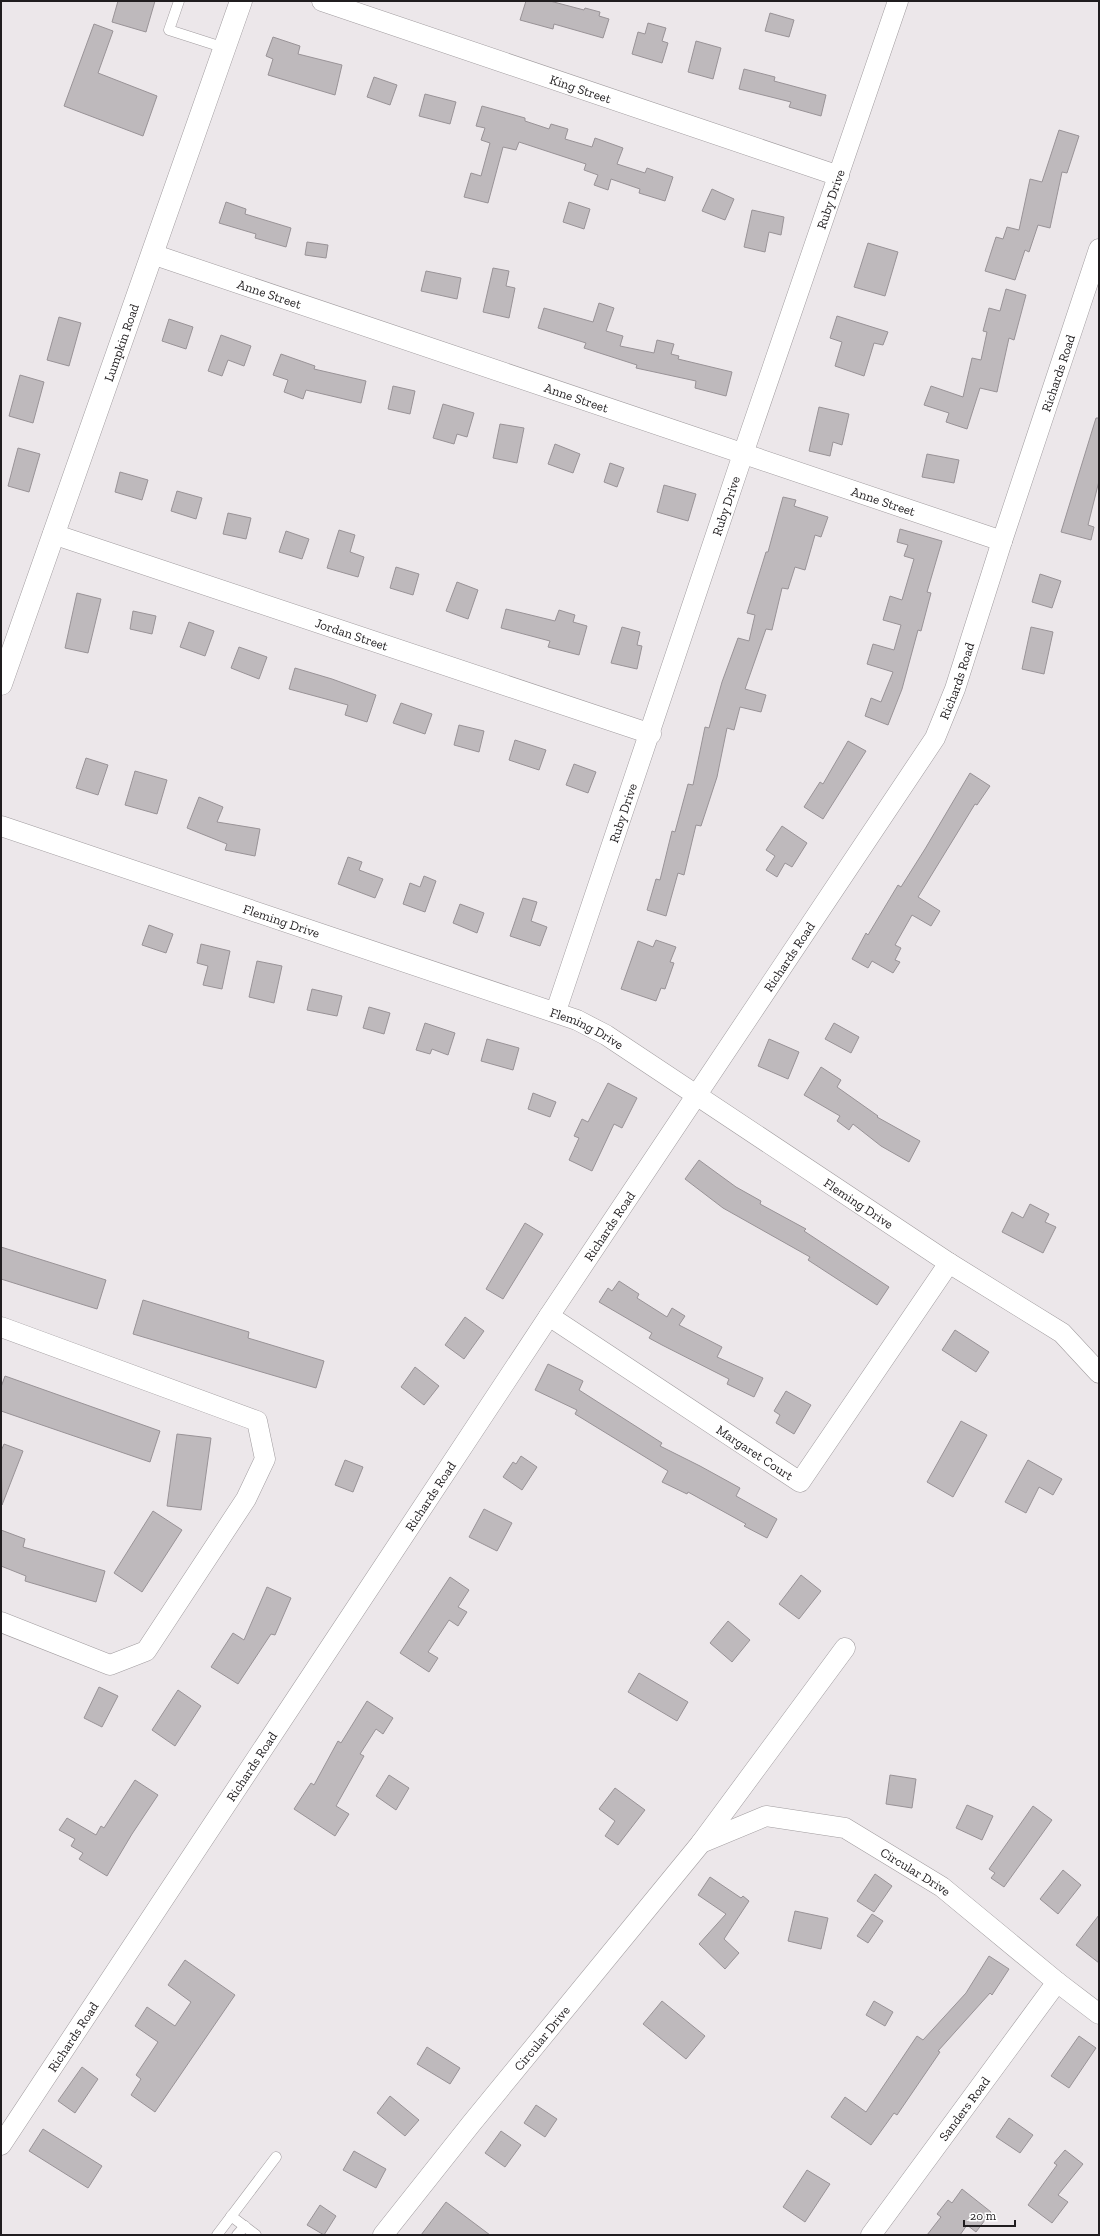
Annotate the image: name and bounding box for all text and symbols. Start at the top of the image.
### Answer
street label: King Street [548,72,613,106]
street label: Ruby Drive [814,167,848,231]
street label: Anne Street [235,276,303,312]
street label: Lumpkin Road [101,302,142,384]
street label: Richards Road [1038,333,1078,414]
street label: Anne Street [542,380,610,416]
street label: Ruby Drive [709,474,743,538]
street label: Anne Street [849,484,917,519]
street label: Jordan Street [313,615,390,654]
street label: Richards Road [936,641,977,722]
street label: Ruby Drive [606,781,640,845]
street label: Fleming Drive [241,901,322,941]
street label: Richards Road [761,919,818,994]
street label: Fleming Drive [548,1005,626,1052]
street label: Fleming Drive [821,1175,896,1232]
street label: Richards Road [581,1189,638,1264]
street label: Margaret Court [714,1422,796,1483]
street label: Richards Road [402,1459,459,1534]
street label: Richards Road [223,1729,280,1804]
street label: Circular Drive [878,1844,953,1899]
street label: Richards Road [45,1999,102,2075]
street label: Circular Drive [511,2003,573,2074]
street label: Sanders Road [936,2074,993,2144]
scale bar [964,2202,1015,2228]
text: 20 m [970,2209,997,2223]

